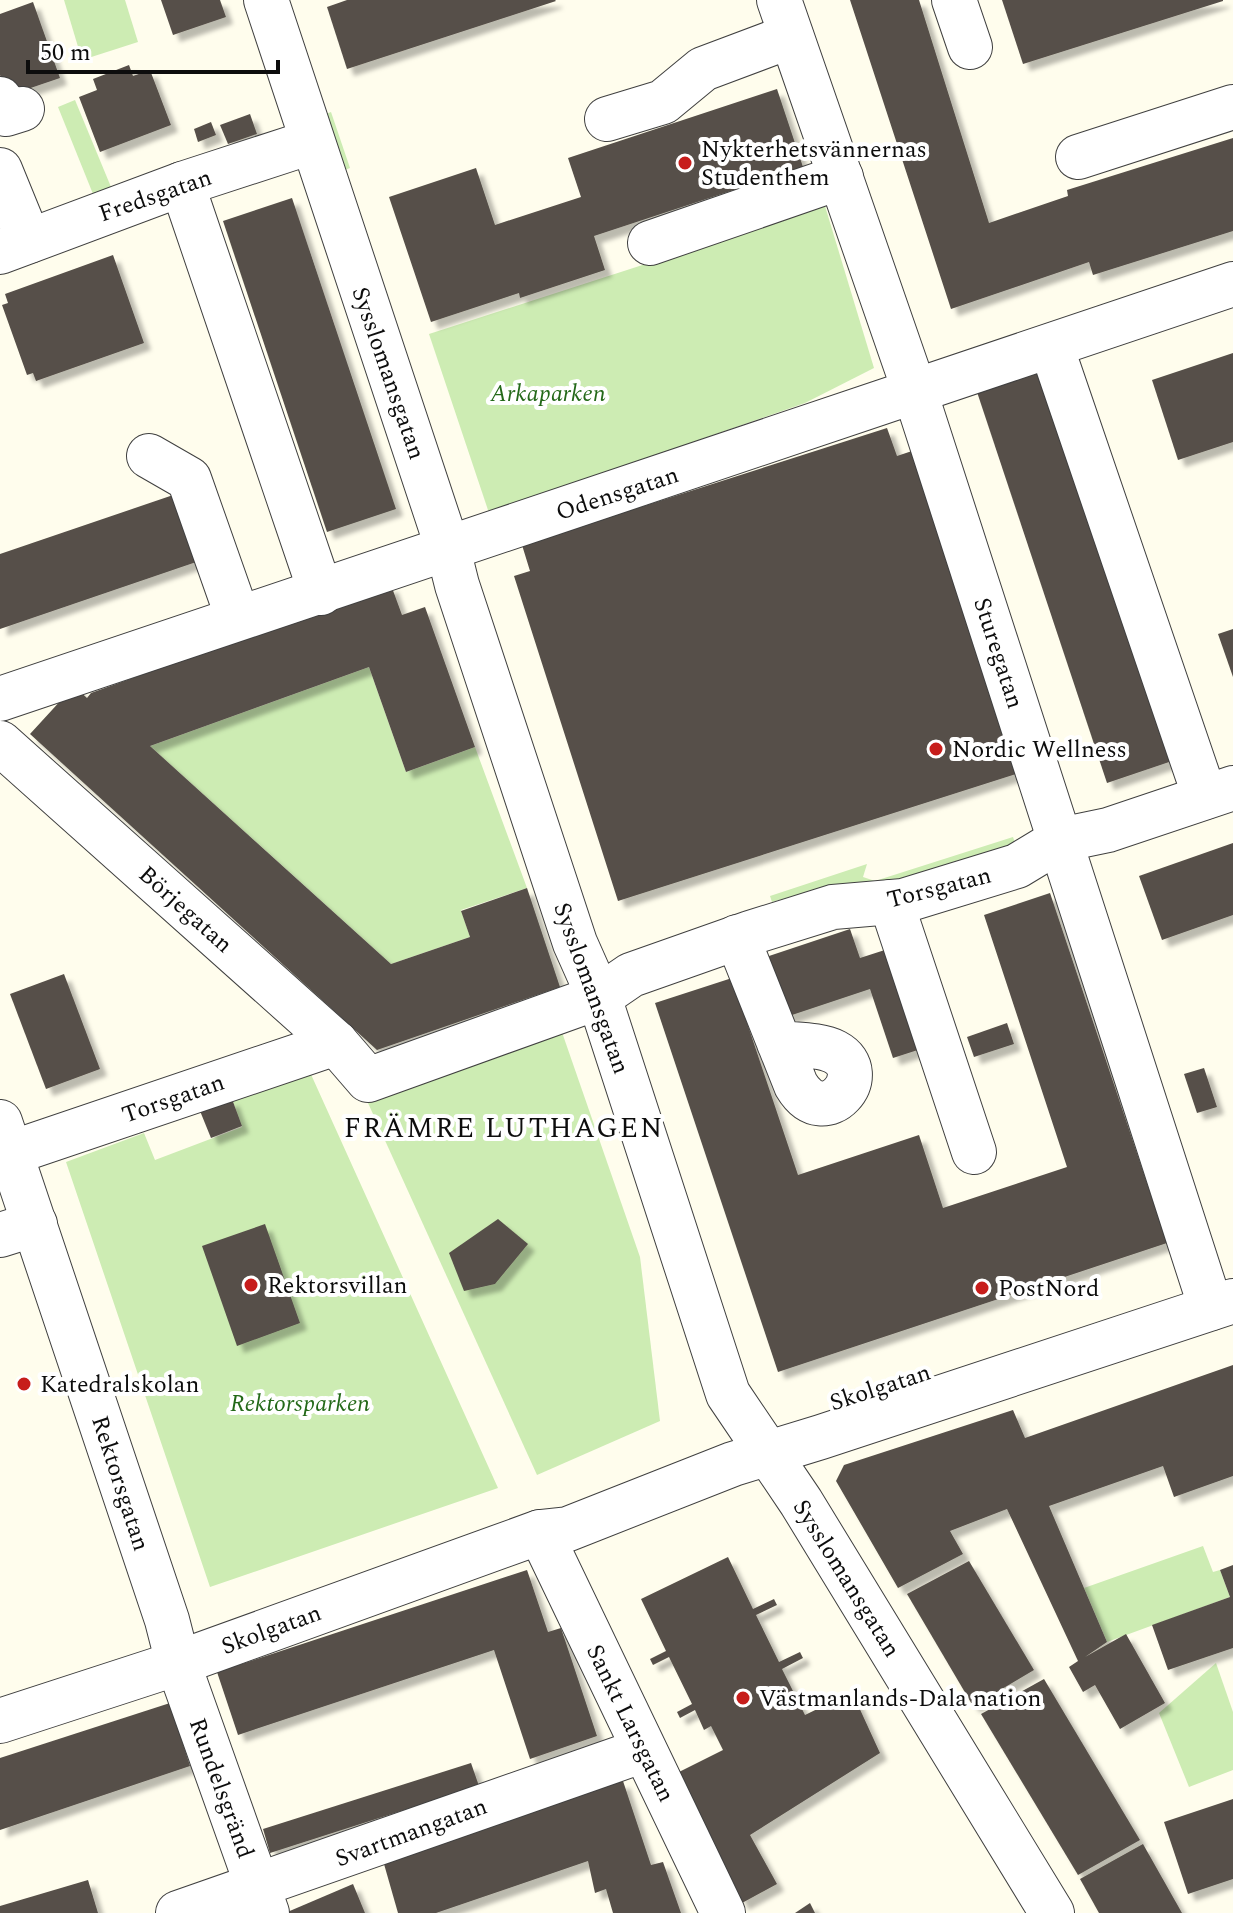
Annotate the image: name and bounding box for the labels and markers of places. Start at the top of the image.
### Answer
place label: Nykterhetsvännernas Studenthem [701,132,927,196]
marker: Nykterhetsvännernas Studenthem [676,154,694,172]
place label: Nordic Wellness [952,732,1127,768]
marker: Nordic Wellness [927,740,945,758]
place label: Rektorsvillan [267,1268,408,1304]
place label: PostNord [998,1271,1100,1307]
marker: Rektorsvillan [242,1276,260,1294]
marker: PostNord [973,1279,991,1297]
place label: Katedralskolan [40,1367,200,1403]
marker: Katedralskolan [15,1375,33,1393]
place label: Västmanlands-Dala nation [759,1681,1041,1717]
marker: Västmanlands-Dala nation [734,1689,752,1707]

